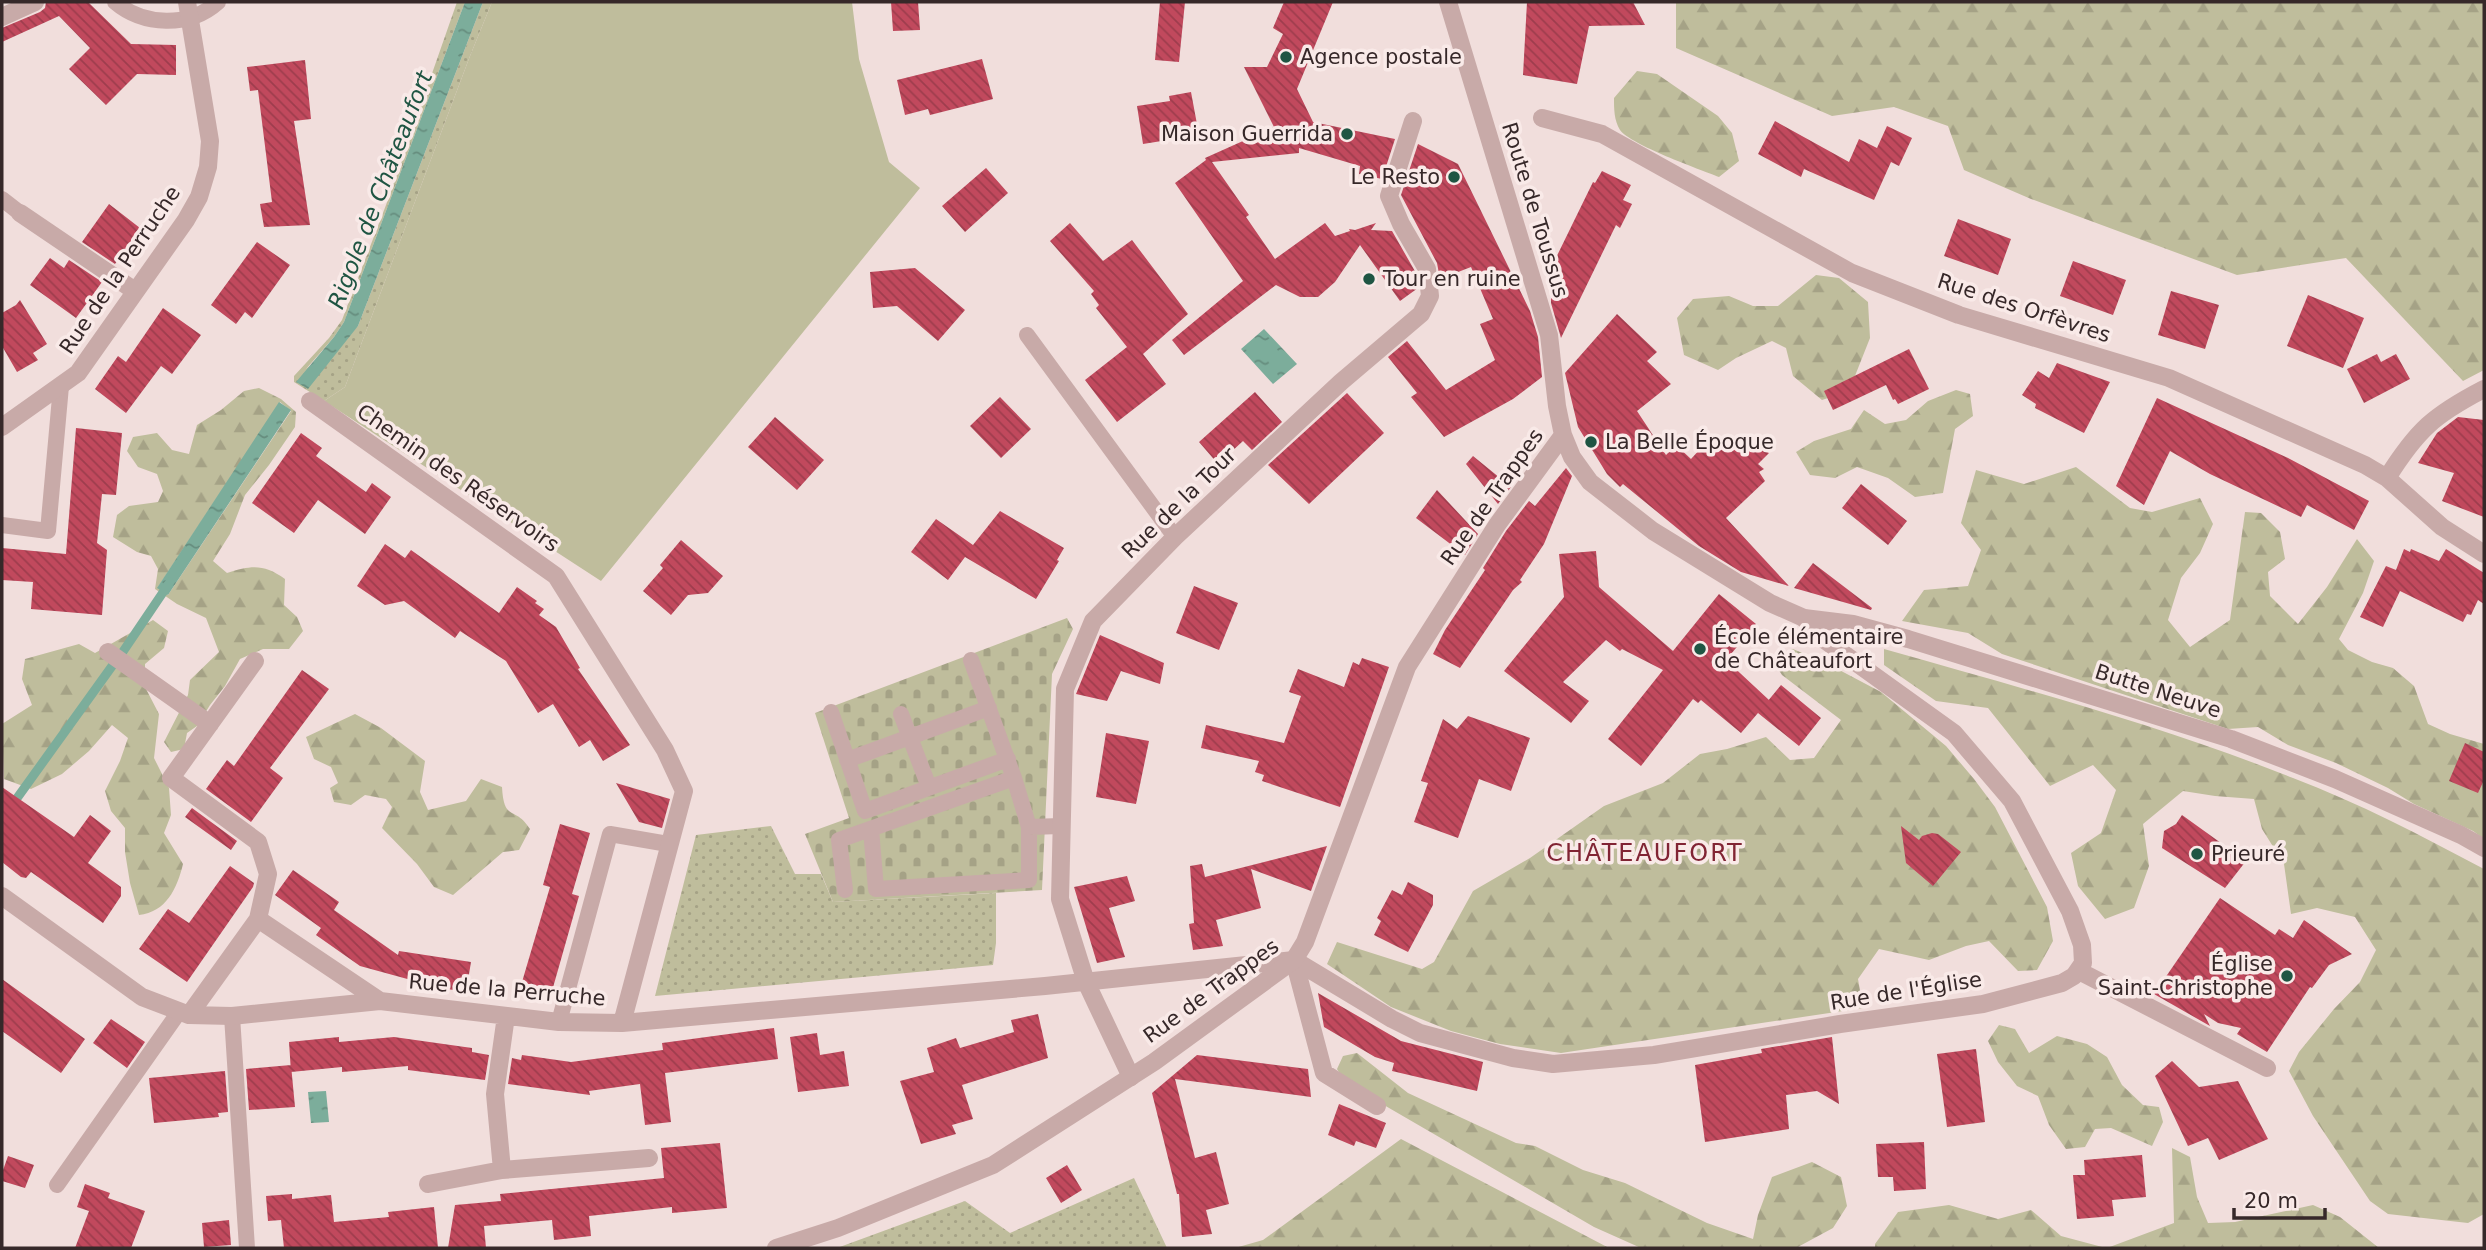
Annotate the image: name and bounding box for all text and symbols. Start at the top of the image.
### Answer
place label: Agence postale [1300,45,1462,69]
marker: Agence postale [1278,49,1294,65]
water label: Rigole de Châteaufort [323,67,438,312]
street label: Route de Toussus [1497,119,1573,301]
place label: Maison Guerrida [1161,122,1333,146]
marker: Maison Guerrida [1339,126,1355,142]
place label: Le Resto [1350,165,1440,189]
marker: Le Resto [1446,169,1462,185]
street label: Rue de la Perruche [55,181,185,359]
place label: Tour en ruine [1382,267,1521,291]
street label: Rue des Orfèvres [1935,269,2113,347]
marker: Tour en ruine [1361,271,1377,287]
street label: Chemin des Réservoirs [352,399,564,557]
street label: Rue de Trappes [1436,424,1548,570]
place label: La Belle Époque [1605,429,1774,454]
marker: La Belle Époque [1583,434,1599,450]
street label: Rue de la Tour [1117,442,1241,563]
place label: École élémentaire de Châteaufort [1714,624,1903,673]
marker: École élémentaire de Châteaufort [1692,641,1708,657]
street label: Butte Neuve [2092,659,2224,723]
district label: CHÂTEAUFORT [1546,838,1744,867]
place label: Prieuré [2211,842,2285,866]
marker: Prieuré [2189,846,2205,862]
street label: Rue de Trappes [1139,934,1283,1048]
place label: Église Saint-Christophe [2098,951,2273,1000]
street label: Rue de l'Église [1828,966,1984,1015]
marker: Église Saint-Christophe [2279,968,2295,984]
street label: Rue de la Perruche [407,969,607,1011]
scale bar [2234,1176,2325,1220]
text: 20 m [2244,1189,2298,1213]

